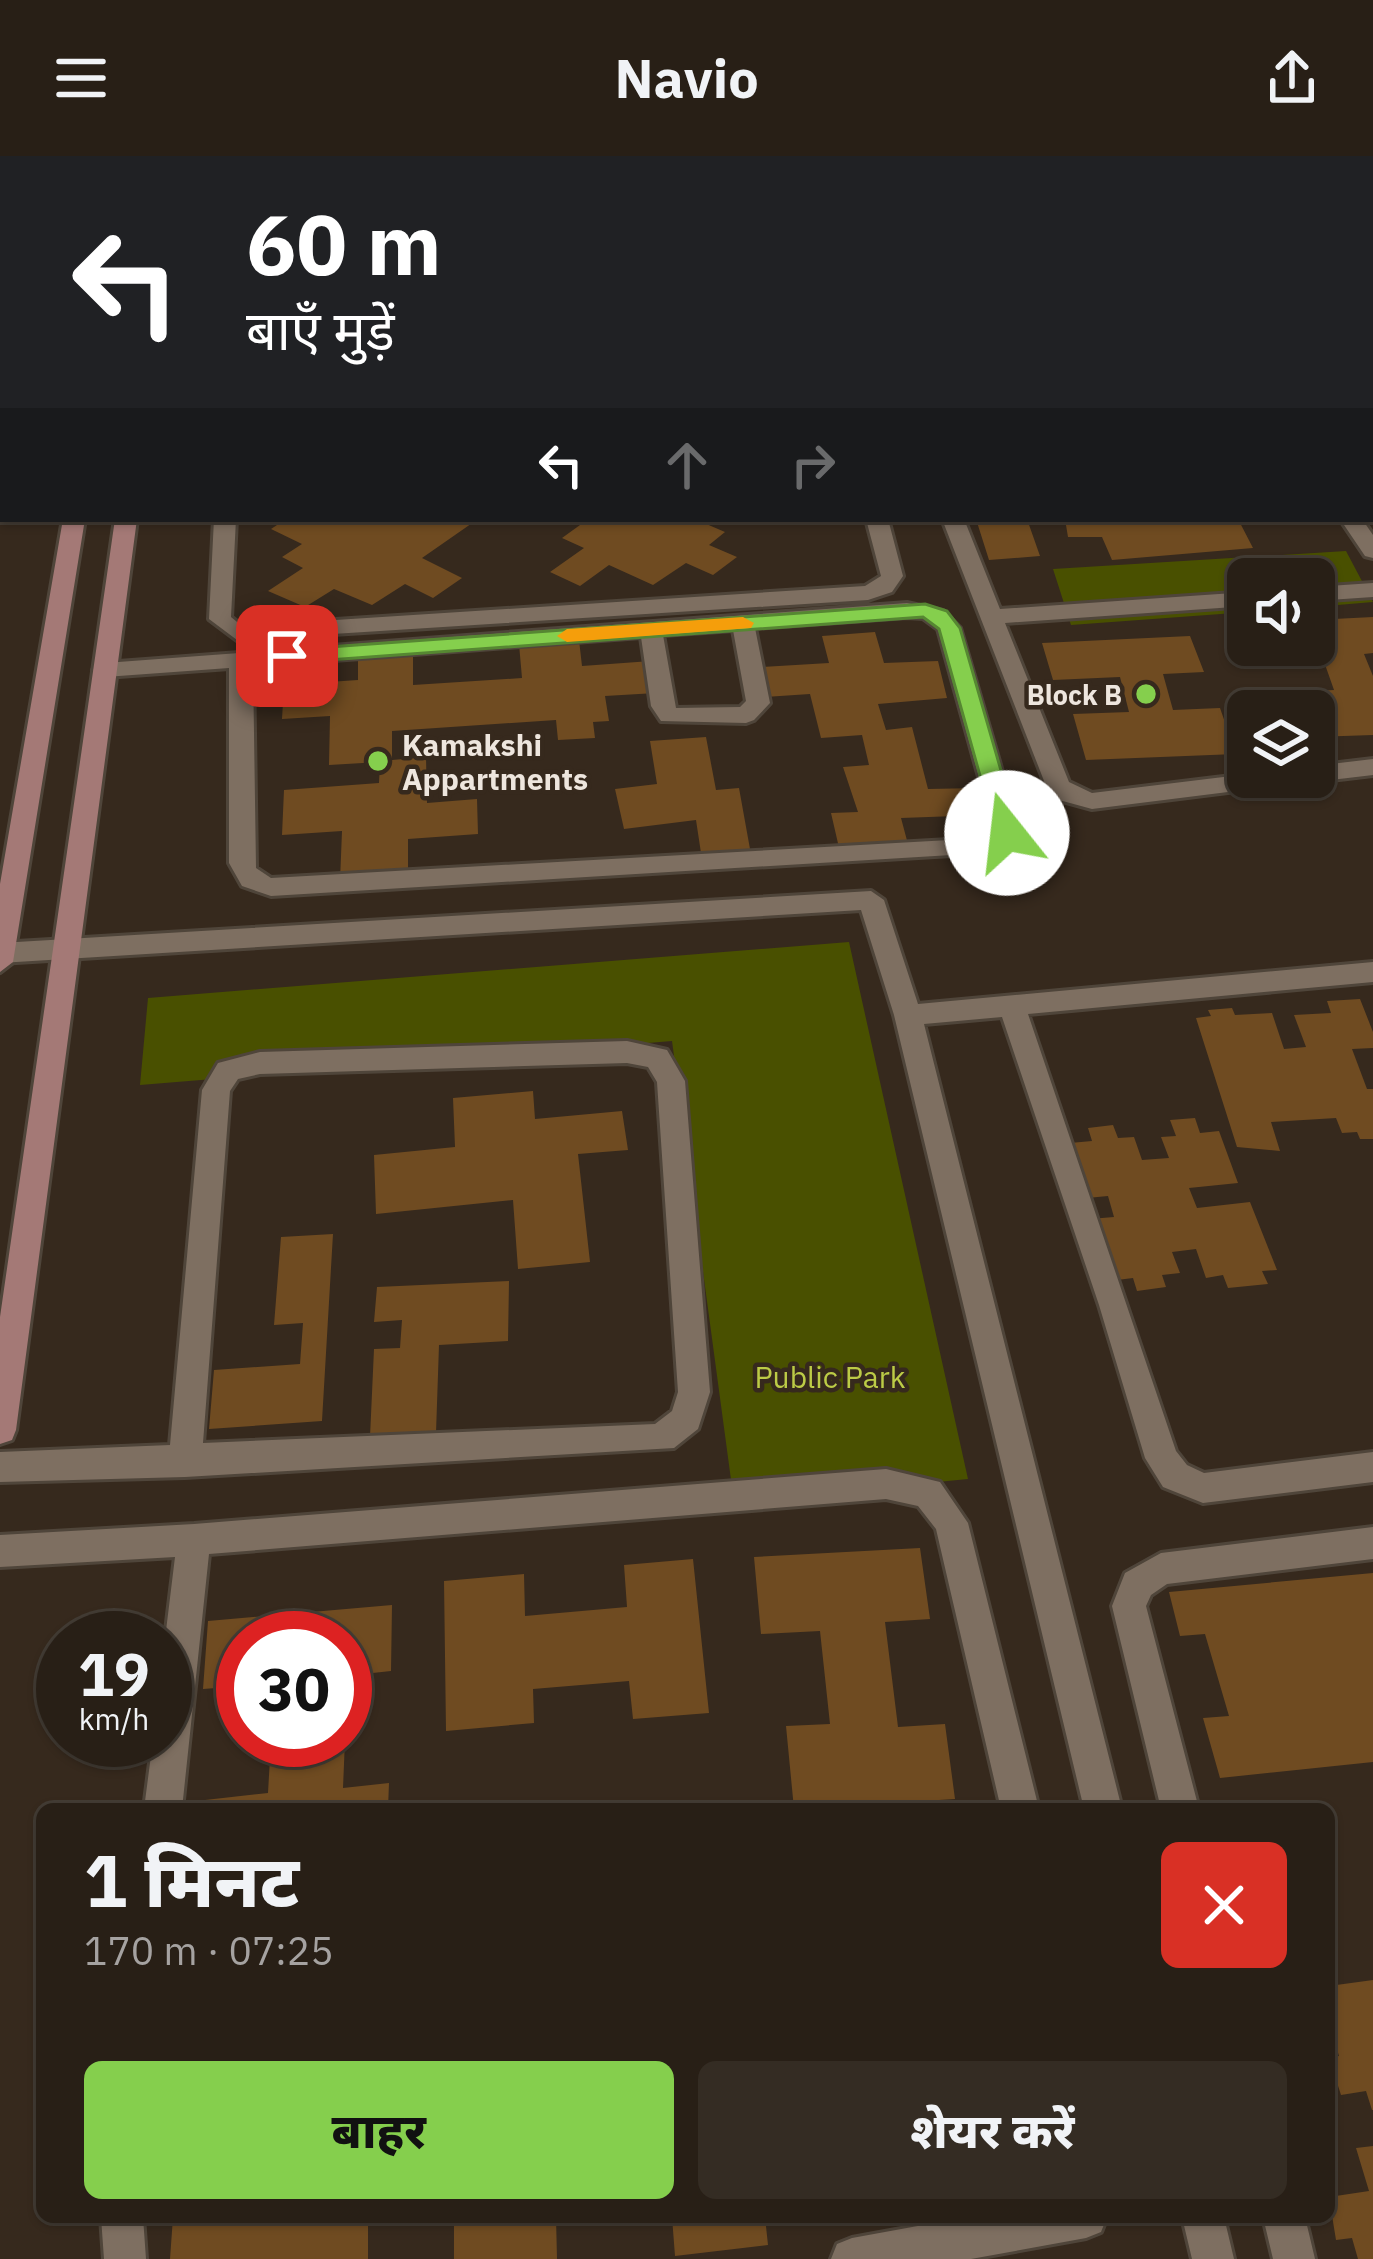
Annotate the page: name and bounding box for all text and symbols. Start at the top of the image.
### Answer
text: Navio [614,43,759,113]
icon: menu [48,45,114,111]
icon: share [1259,45,1325,111]
text: 60 m [246,189,442,298]
icon: left [48,204,204,360]
text: बाएँ मुड़ें [246,295,395,365]
icon: left [528,432,594,498]
icon: ahead [654,432,720,498]
icon: right [780,432,846,498]
map controls [1227,558,1335,798]
button: sound [1227,558,1335,666]
pin [236,605,338,707]
icon: arrive [254,623,320,689]
place label: Block B [1027,677,1122,712]
marker: Block B [1133,681,1159,707]
button: layers [1227,690,1335,798]
place label: Kamakshi Appartments [402,725,588,798]
marker: Kamakshi Appartments [365,748,391,774]
position arrow [944,770,1070,896]
park label: Public Park [754,1357,906,1396]
speed limit sign: 30 [216,1611,372,1767]
text: 19 [78,1634,150,1713]
text: km/h [79,1699,149,1738]
text: 1 मिनट [84,1833,299,1927]
button: close [1161,1842,1287,1968]
text: 170 m · 07:25 [84,1925,334,1976]
button: बाहर [84,2061,674,2199]
button: शेयर करें [698,2061,1287,2199]

